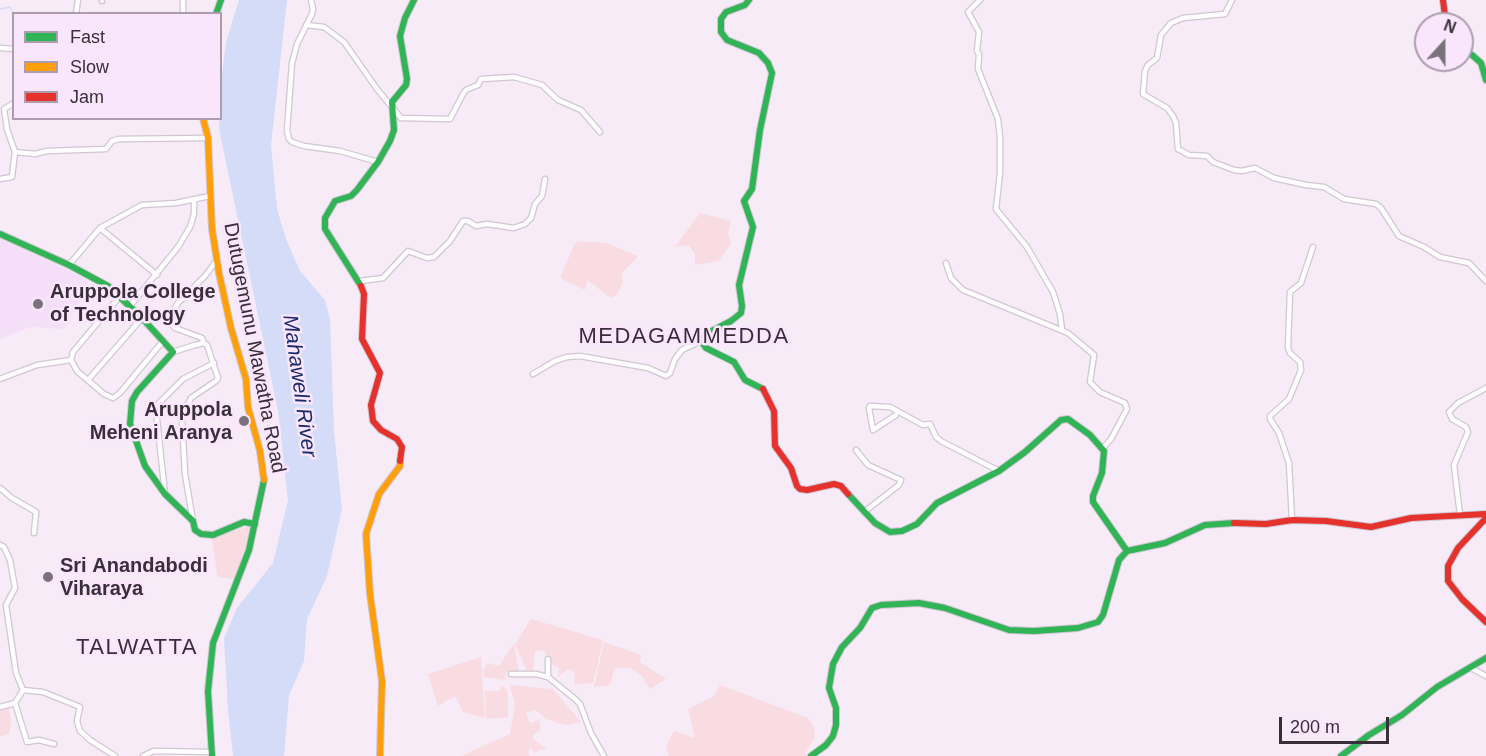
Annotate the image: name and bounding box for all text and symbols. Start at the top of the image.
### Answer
legend [12,12,222,120]
north arrow [1414,12,1474,72]
text: N [1441,17,1458,37]
text: Fast [70,27,105,47]
text: Slow [70,57,109,77]
text: Jam [70,87,104,107]
street label: Dutugemunu Mawatha Road [218,221,290,475]
place label: Aruppola College of Technology [50,280,216,327]
marker: Aruppola College of Technology [31,297,45,311]
water label: Mahaweli River [277,313,321,459]
district label: MEDAGAMMEDDA [578,324,790,350]
place label: Aruppola Meheni Aranya [90,398,232,445]
marker: Aruppola Meheni Aranya [237,414,251,428]
place label: Sri Anandabodi Viharaya [60,554,208,601]
marker: Sri Anandabodi Viharaya [41,570,55,584]
district label: TALWATTA [76,635,198,661]
scale bar [1282,705,1392,743]
text: 200 m [1290,717,1340,737]

